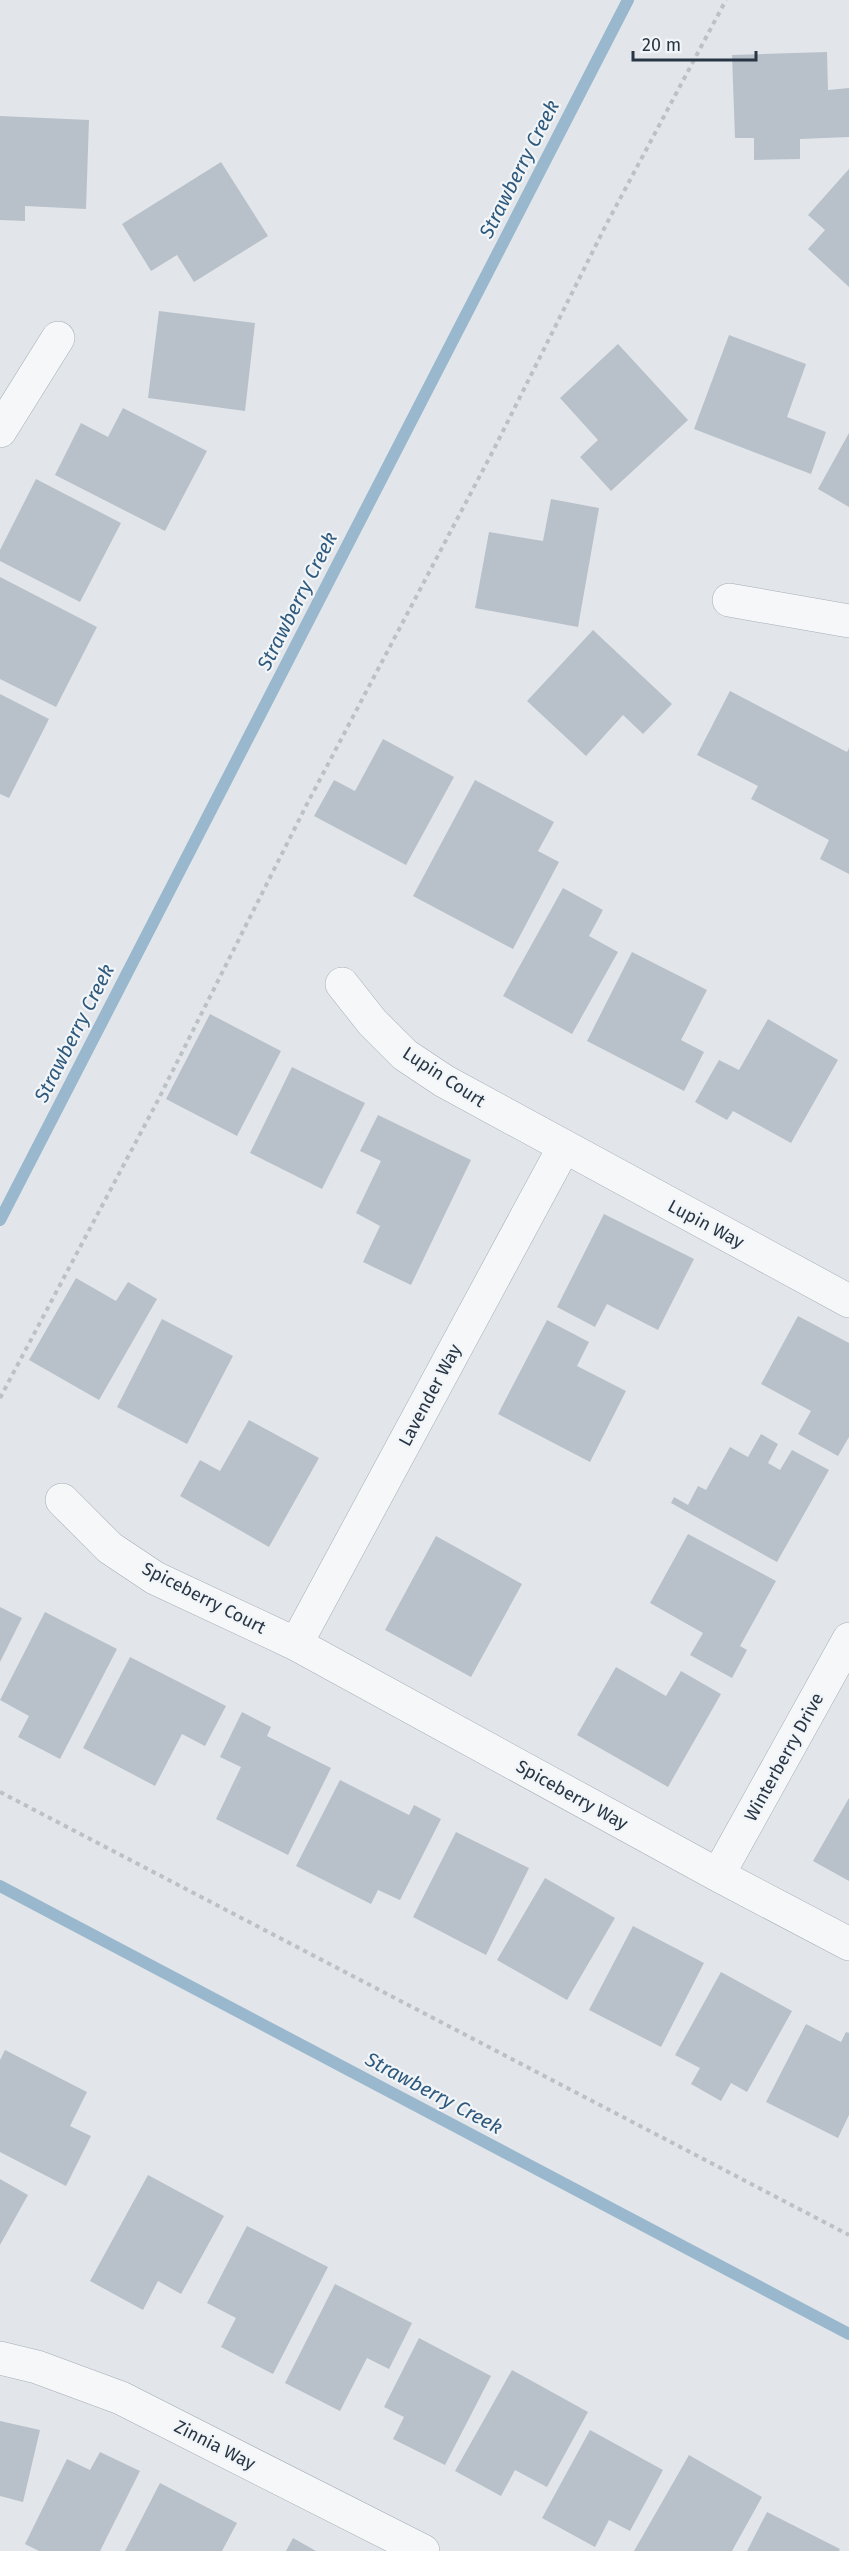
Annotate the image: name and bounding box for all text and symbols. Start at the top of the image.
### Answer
scale bar [633,24,756,62]
text: 20 m [642,34,681,56]
water label: Strawberry Creek [473,96,564,243]
water label: Strawberry Creek [251,528,342,675]
water label: Strawberry Creek [28,960,119,1107]
street label: Lupin Court [398,1042,490,1112]
street label: Lupin Way [664,1195,748,1253]
street label: Lavender Way [394,1340,466,1450]
street label: Spiceberry Court [139,1557,270,1639]
street label: Winterberry Drive [740,1689,828,1825]
street label: Spiceberry Way [512,1755,632,1835]
water label: Strawberry Creek [360,2046,507,2139]
street label: Zinnia Way [171,2415,259,2475]

